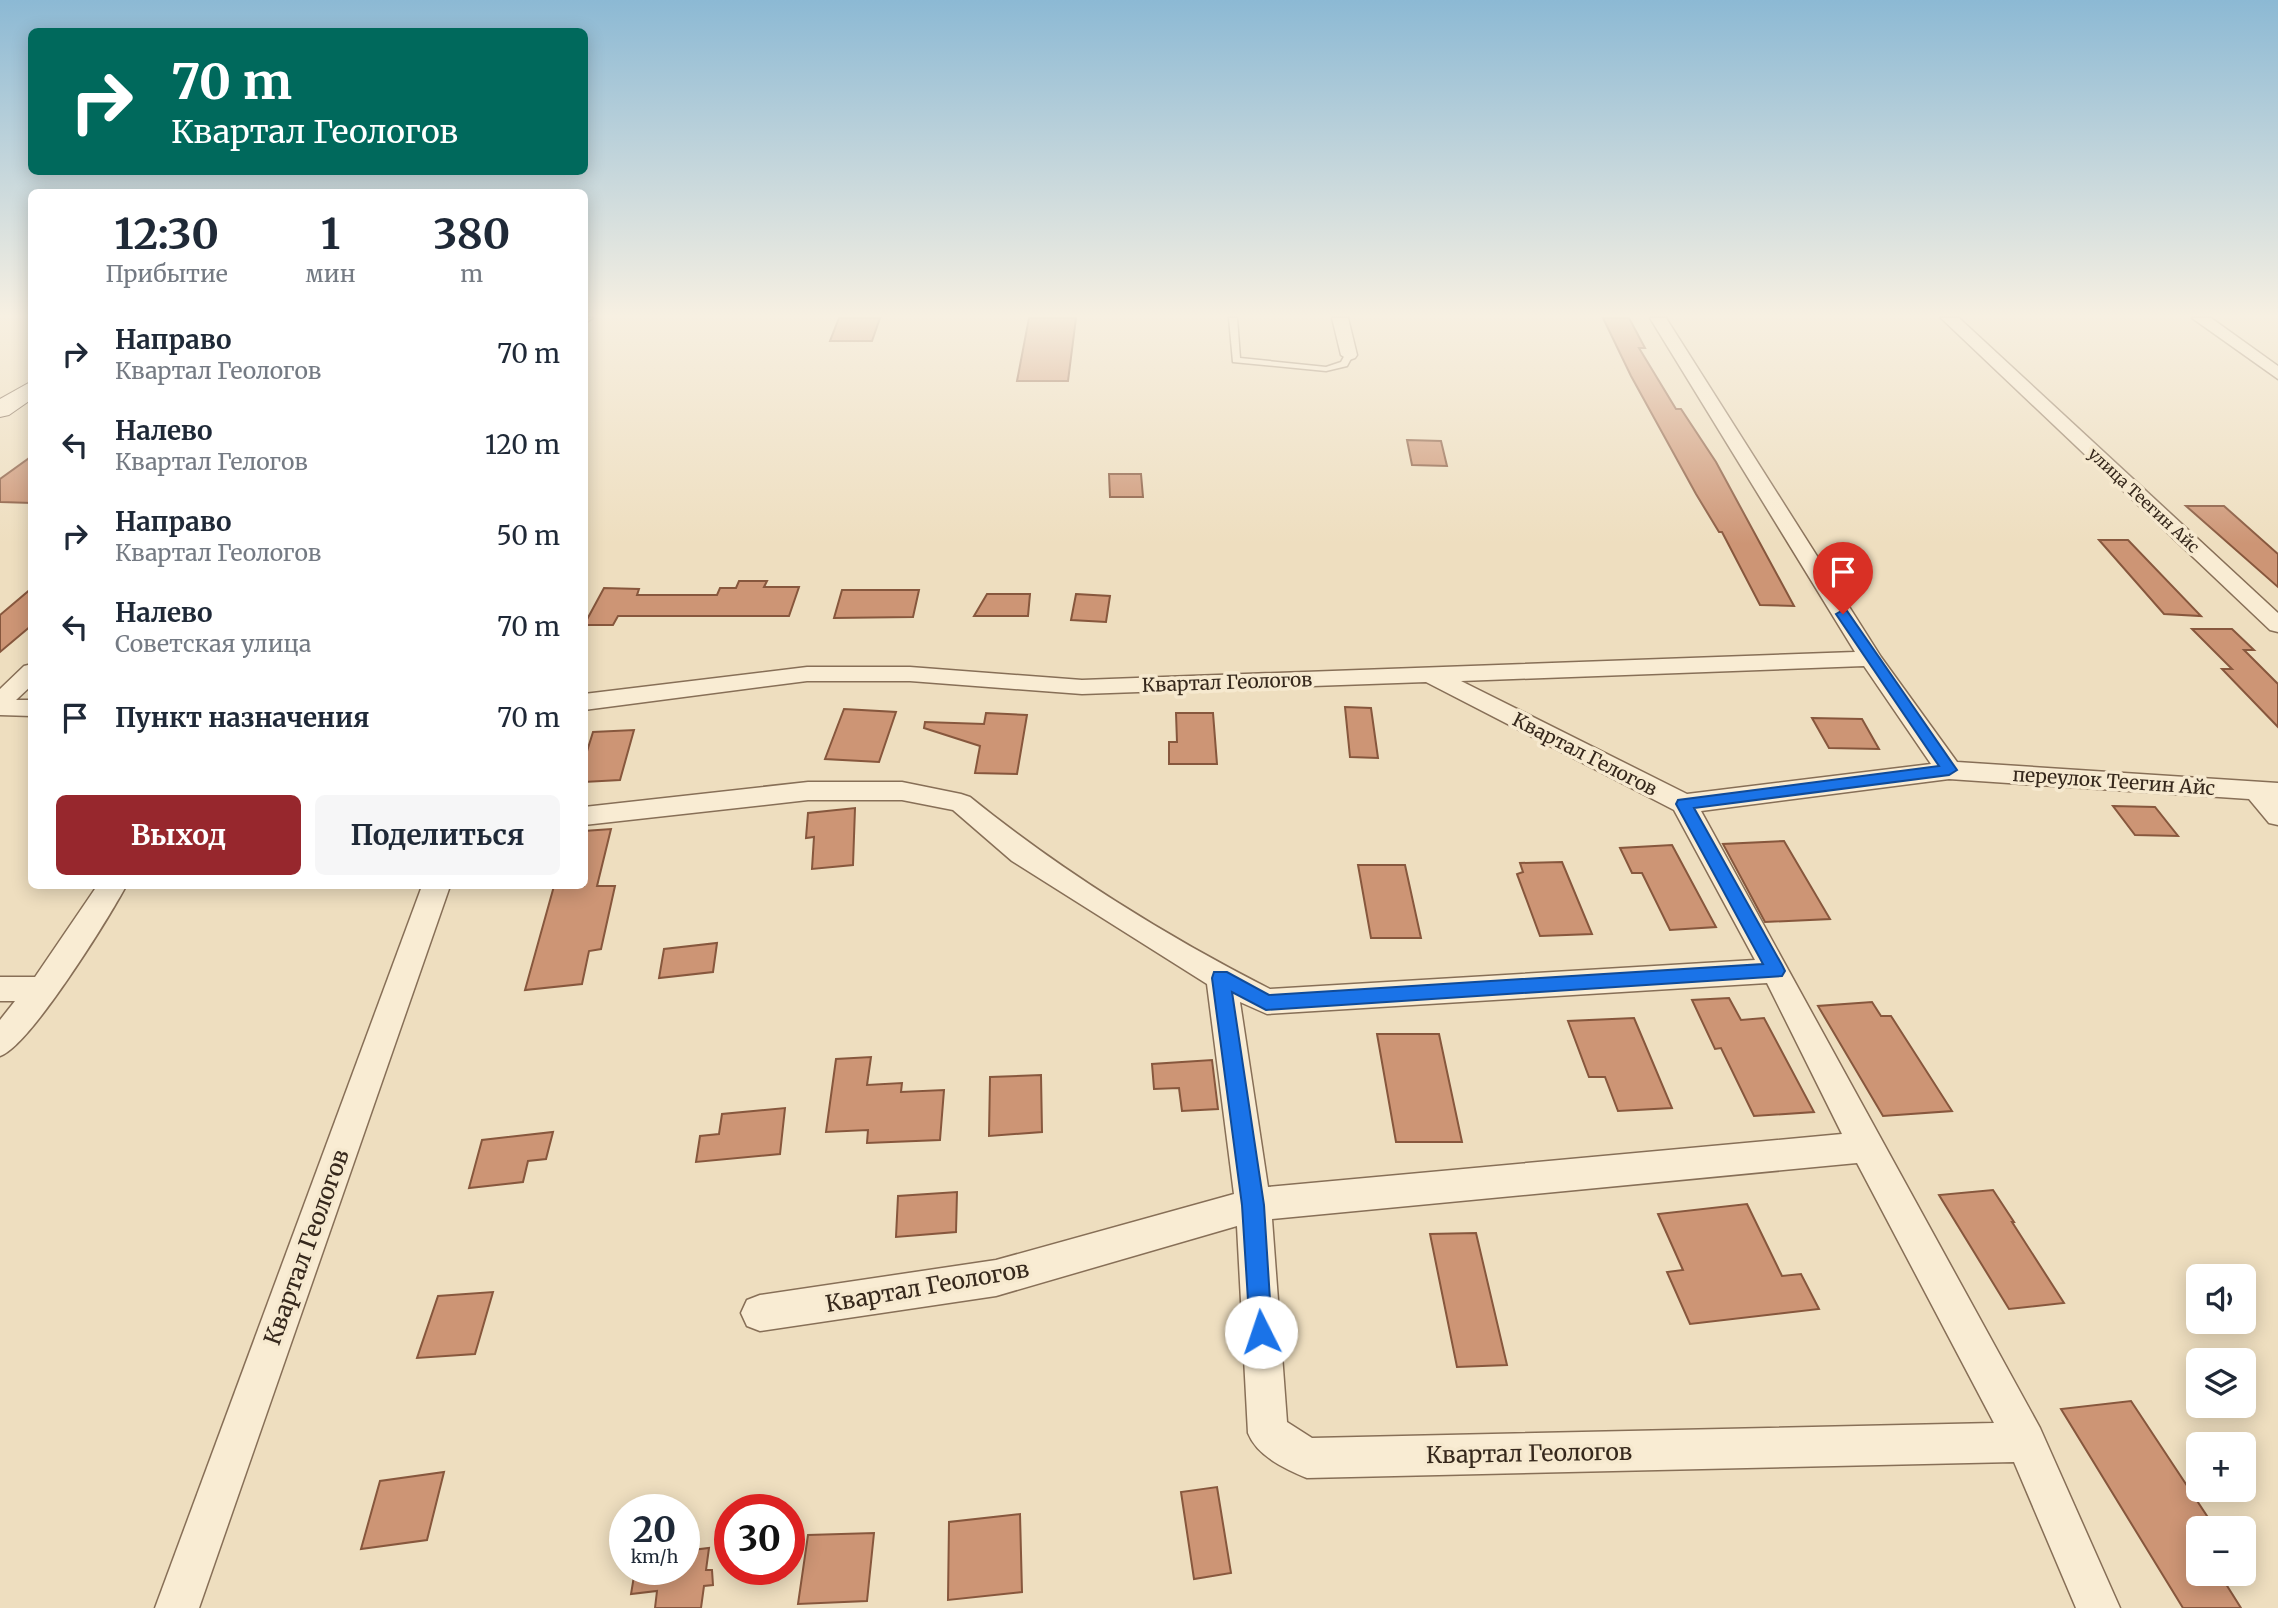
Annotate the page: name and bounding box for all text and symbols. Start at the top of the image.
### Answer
text: 70 m [171,51,292,112]
icon: right [56,56,147,147]
text: Квартал Геологов [171,112,458,152]
text: 12:30 [114,208,219,260]
text: 1 [321,208,340,260]
text: 380 [433,208,510,260]
text: Прибытие [106,259,228,288]
text: мин [305,259,356,288]
text: m [460,259,483,288]
text: Направо [115,323,232,356]
icon: right [56,335,94,373]
text: 70 m [497,337,560,370]
text: Квартал Геологов [115,356,321,385]
text: Налево [115,414,213,447]
icon: left [56,426,94,464]
text: 120 m [485,428,560,461]
street label: улица Теегин Айс [2084,443,2204,557]
text: Квартал Гелогов [115,447,308,476]
text: Направо [115,505,232,538]
icon: right [56,517,94,555]
text: 50 m [496,519,560,552]
text: Квартал Геологов [115,538,321,567]
pin [1813,542,1873,614]
icon: arrive [1824,553,1862,591]
text: Налево [115,596,213,629]
icon: left [56,608,94,646]
text: 70 m [497,610,560,643]
text: Советская улица [115,629,311,658]
street label: Квартал Геологов [1141,667,1313,697]
icon: arrive [56,699,94,737]
text: Пункт назначения [115,701,369,734]
text: 70 m [497,701,560,734]
street label: Квартал Гелогов [1509,707,1661,801]
street label: переулок Теегин Айс [2012,762,2216,800]
button: Выход [56,795,301,875]
button: Поделиться [315,795,560,875]
street label: Квартал Геологов [257,1145,355,1349]
street label: Квартал Геологов [823,1254,1031,1318]
map controls [2186,1264,2256,1586]
button: sound [2186,1264,2256,1334]
position arrow [1224,1295,1298,1369]
button: layers [2186,1348,2256,1418]
button: + [2186,1432,2256,1502]
street label: Квартал Геологов [1426,1437,1632,1469]
speed limit sign: 30 [714,1494,805,1585]
text: 20 [633,1508,676,1552]
button: − [2186,1516,2256,1586]
text: km/h [631,1545,678,1568]

